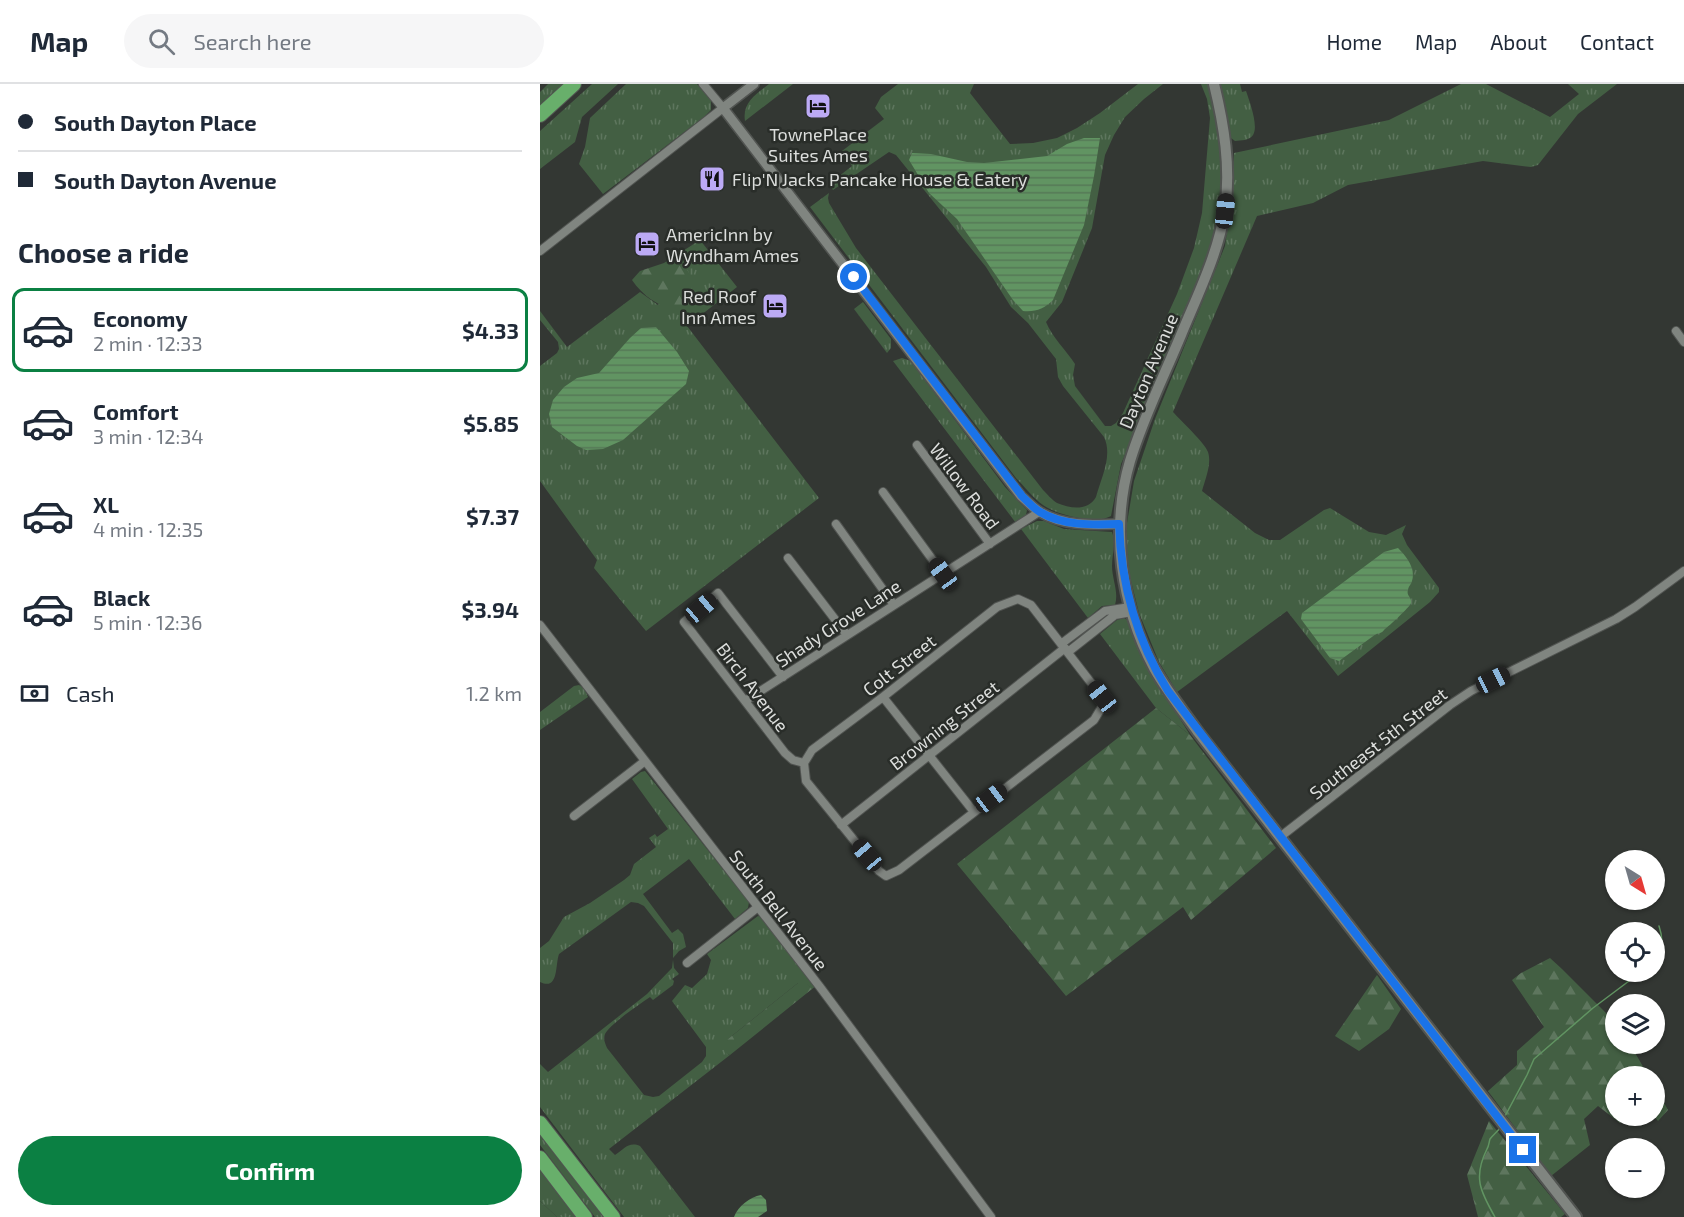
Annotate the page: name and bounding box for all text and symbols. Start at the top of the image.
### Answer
search box [124,14,544,68]
text: Map [30,24,88,58]
icon: search [145,25,178,58]
text: Search here [193,28,312,54]
text: Home [1326,29,1382,54]
text: Map [1415,29,1457,54]
text: About [1490,29,1547,54]
text: Contact [1580,29,1654,54]
hotel icon: TownePlace Suites Ames [803,91,833,121]
text: South Dayton Place [54,109,257,135]
place label: TownePlace Suites Ames [768,123,868,166]
restaurant icon: Flip'N Jacks Pancake House & Eatery [697,164,727,194]
text: South Dayton Avenue [54,167,277,193]
place label: Flip'N Jacks Pancake House & Eatery [732,168,1028,190]
car [1214,192,1236,230]
place label: AmericInn by Wyndham Ames [666,223,799,266]
hotel icon: AmericInn by Wyndham Ames [632,229,662,259]
text: Choose a ride [18,236,189,268]
route start [840,263,867,290]
place label: Red Roof Inn Ames [681,285,757,328]
hotel icon: Red Roof Inn Ames [760,291,790,321]
icon: car [21,303,75,357]
text: Economy [93,305,188,331]
street label: Dayton Avenue [1114,310,1182,432]
text: $4.33 [462,317,519,343]
text: 2 min · 12:33 [93,331,203,355]
icon: car [21,396,75,450]
text: Comfort [93,398,178,424]
text: $5.85 [463,410,519,436]
text: 3 min · 12:34 [93,424,204,448]
street label: Willow Road [925,439,1005,533]
icon: car [21,489,75,543]
text: XL [93,491,119,517]
text: $7.37 [466,503,519,529]
text: 4 min · 12:35 [93,517,203,541]
car [925,554,961,594]
street label: Shady Grove Lane [771,574,905,672]
icon: car [21,582,75,636]
text: Black [93,584,150,610]
car [681,590,721,626]
text: $3.94 [461,596,519,622]
text: 5 min · 12:36 [93,610,202,634]
street label: Colt Street [858,630,940,700]
street label: Birch Avenue [712,638,794,736]
car [1473,664,1513,696]
street label: Browning Street [885,675,1003,774]
icon: cash [18,677,51,710]
car [1084,677,1120,717]
text: Cash [66,680,115,706]
text: 1.2 km [466,681,522,705]
street label: Southeast 5th Street [1305,682,1451,804]
car [971,780,1011,816]
car [849,835,885,875]
street label: South Bell Avenue [725,845,833,975]
north arrow [1605,850,1665,910]
map controls [1605,850,1665,1198]
button: locate [1605,922,1665,982]
button: layers [1605,994,1665,1054]
button: + [1605,1066,1665,1126]
button: Confirm [18,1136,522,1205]
route end [1509,1136,1536,1163]
button: − [1605,1138,1665,1198]

